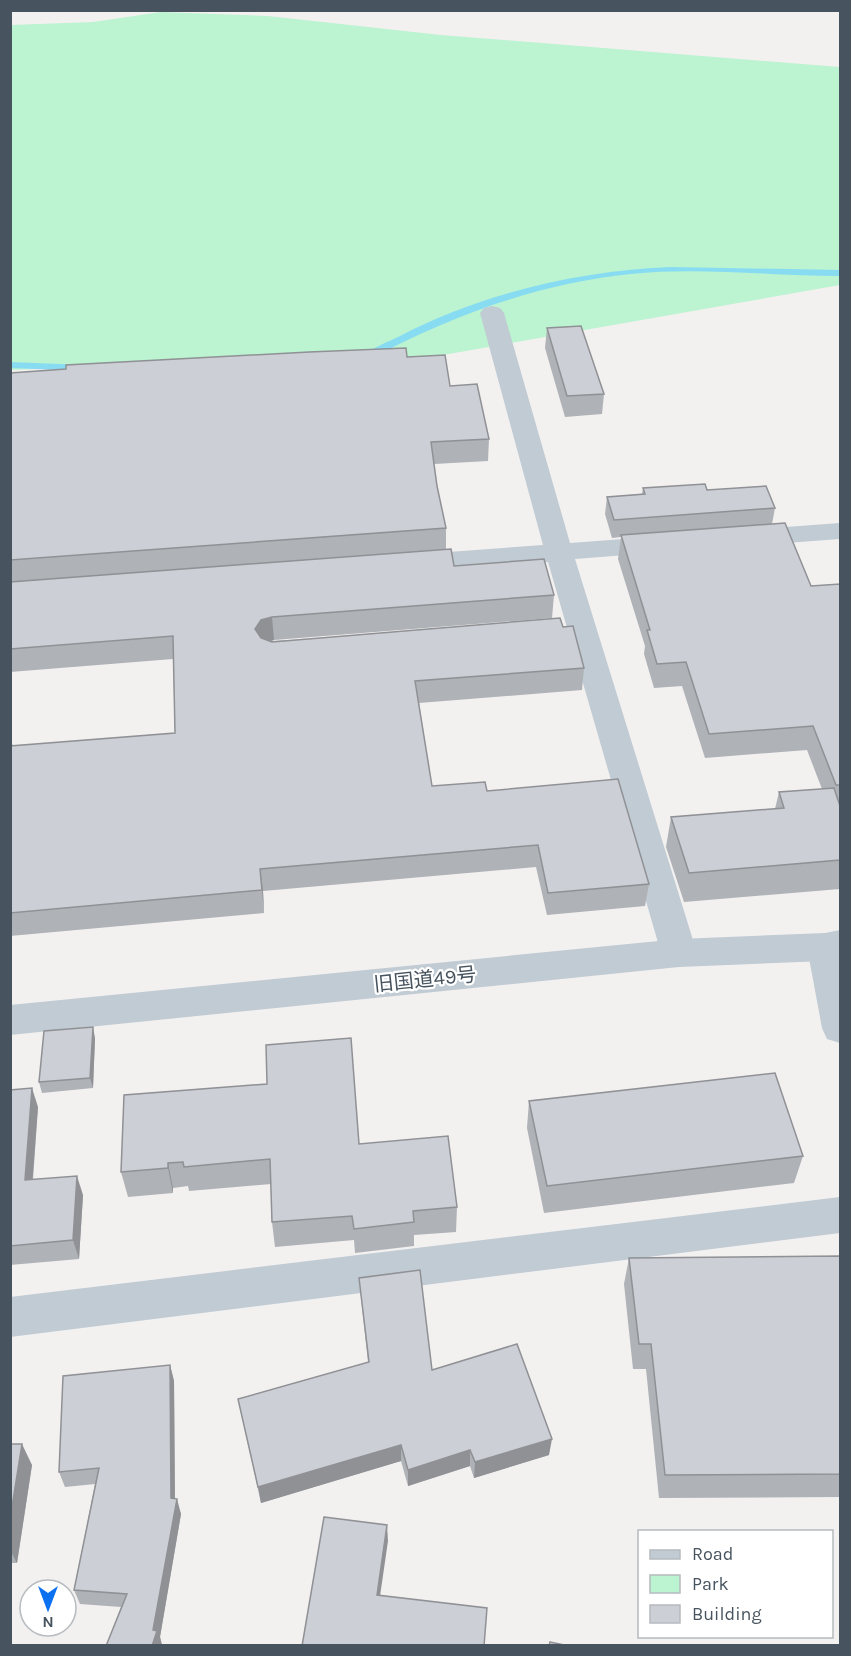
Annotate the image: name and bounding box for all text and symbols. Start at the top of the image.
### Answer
street label: 旧国道49号 [373,963,477,996]
legend [638,1530,833,1638]
text: Road [692,1543,733,1565]
text: Park [692,1573,729,1595]
north arrow [18,1578,78,1638]
text: Building [692,1603,762,1625]
text: N [42,1613,54,1632]

